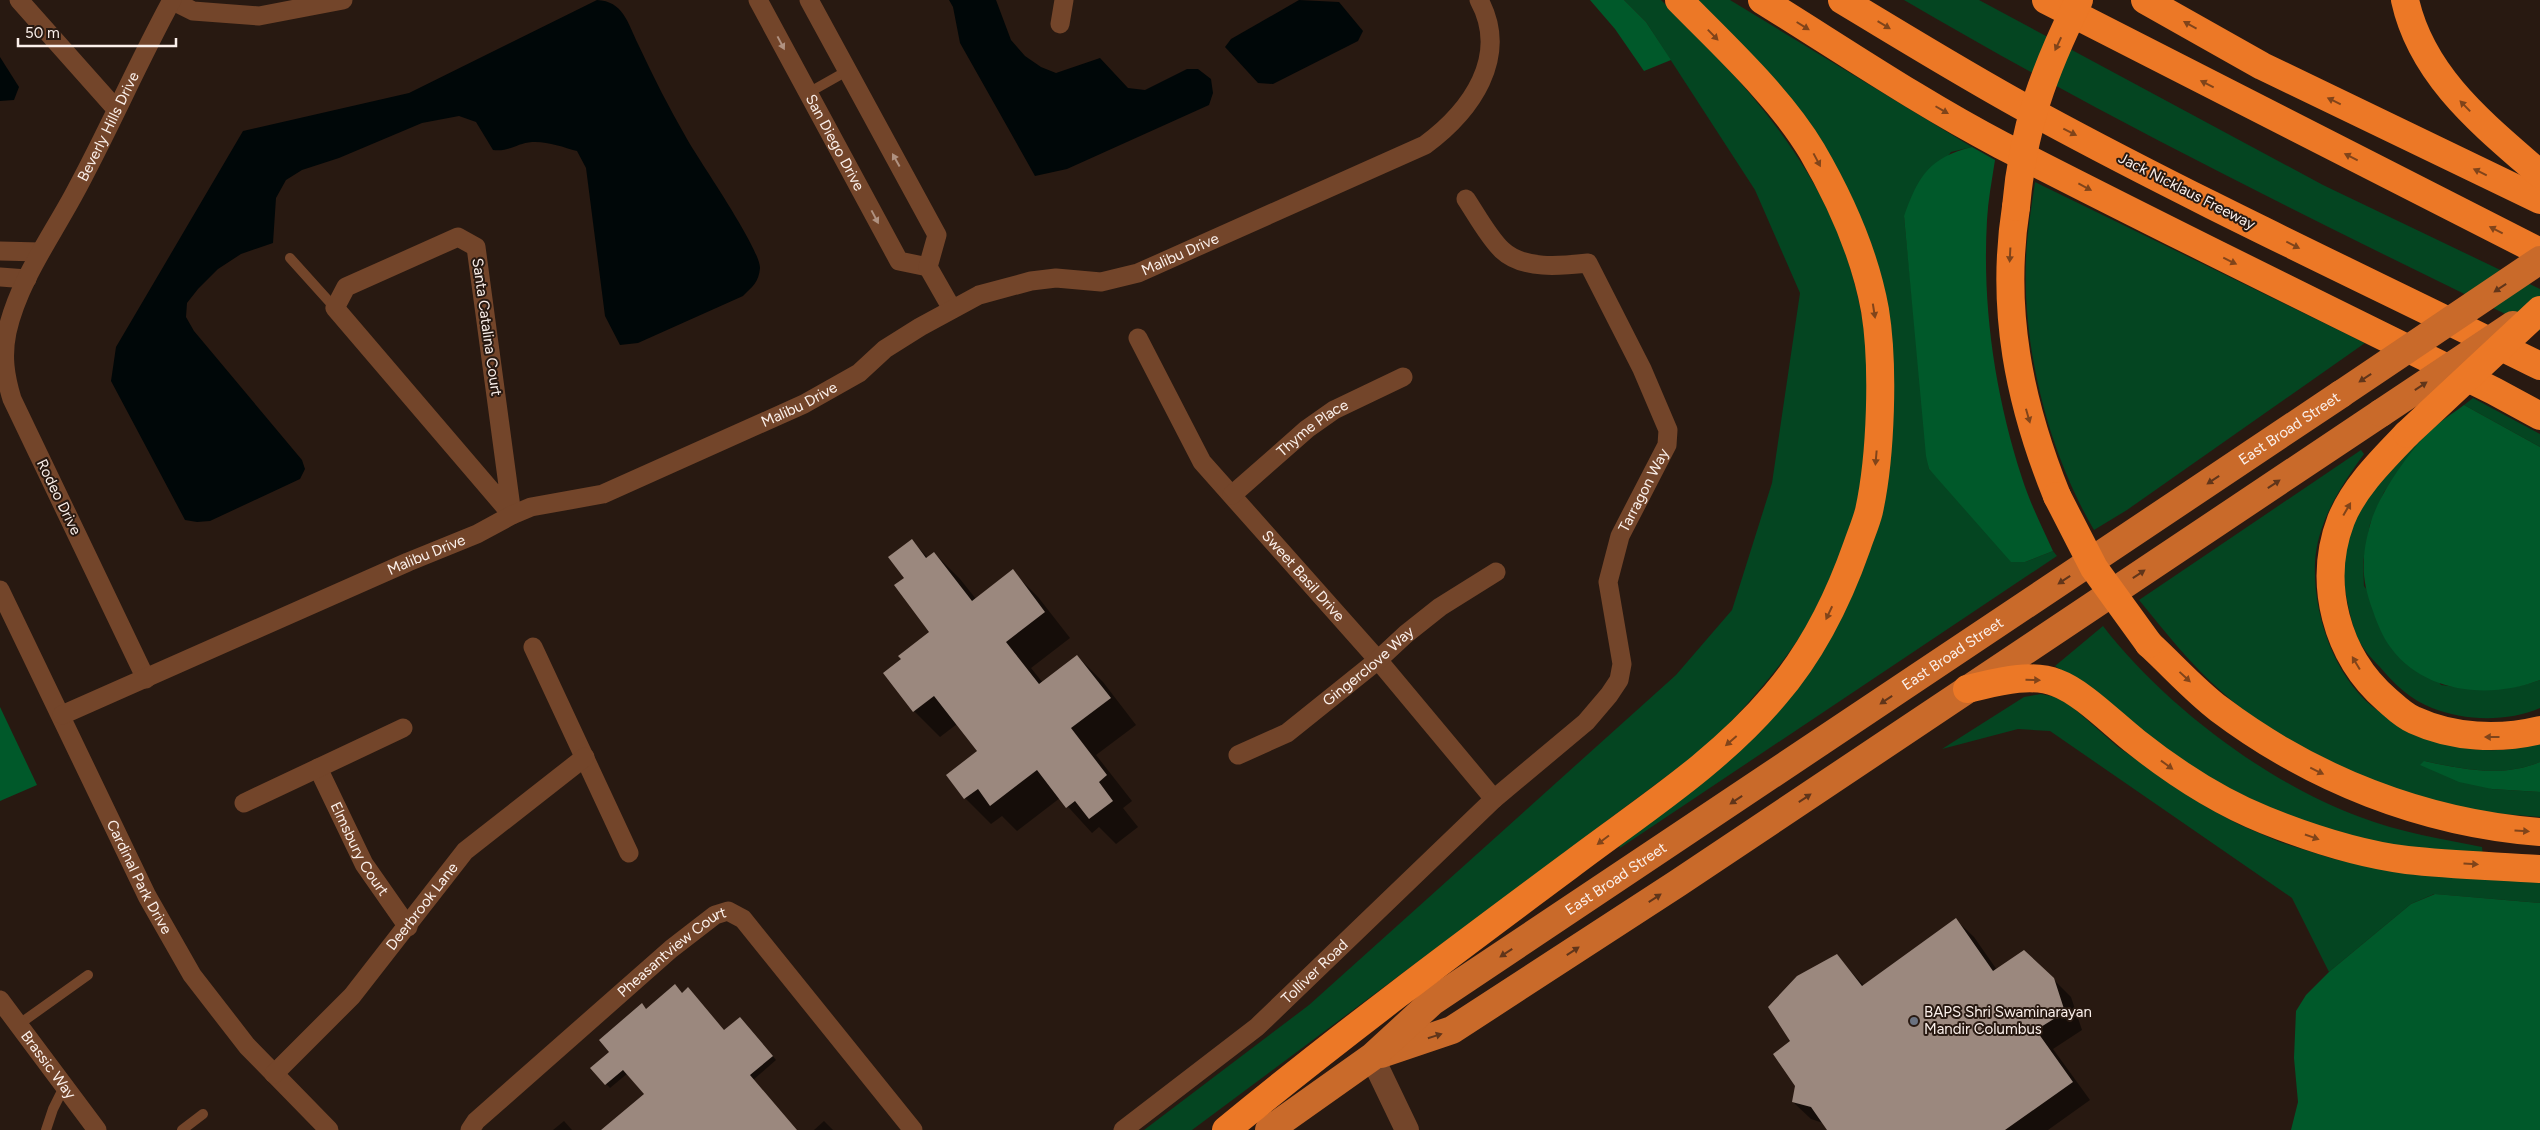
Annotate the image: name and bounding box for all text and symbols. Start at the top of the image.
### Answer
scale bar [18,15,175,47]
one-way arrow [1877,20,1890,29]
one-way arrow [1797,21,1810,30]
one-way arrow [2184,21,2197,30]
text: 50 m [25,24,60,42]
one-way arrow [1707,29,1719,41]
one-way arrow [777,36,785,50]
one-way arrow [2053,37,2061,51]
street label: Beverly Hills Drive [74,69,143,184]
one-way arrow [2199,79,2214,88]
street label: San Diego Drive [802,91,868,194]
one-way arrow [2327,97,2341,105]
one-way arrow [2459,101,2471,113]
one-way arrow [1935,106,1949,115]
one-way arrow [2063,128,2077,136]
street label: Jack Nicklaus Freeway [2116,149,2259,233]
one-way arrow [891,153,900,166]
one-way arrow [1812,153,1821,167]
one-way arrow [2344,153,2359,161]
one-way arrow [2473,167,2487,175]
one-way arrow [2078,183,2093,191]
one-way arrow [871,209,879,224]
one-way arrow [2489,226,2504,235]
street label: Malibu Drive [1139,229,1222,279]
one-way arrow [2286,241,2300,249]
one-way arrow [2006,248,2014,264]
street label: Santa Catalina Court [468,257,506,397]
one-way arrow [2223,257,2237,265]
one-way arrow [2493,283,2506,292]
one-way arrow [1871,303,1879,319]
one-way arrow [2358,373,2371,383]
street label: Malibu Drive [758,378,840,431]
one-way arrow [2414,381,2428,391]
street label: East Broad Street [2235,388,2344,469]
street label: Thyme Place [1273,396,1351,461]
one-way arrow [2025,409,2033,424]
street label: Tarragon Way [1615,445,1673,535]
one-way arrow [1871,451,1879,467]
street label: Rodeo Drive [33,456,85,538]
one-way arrow [2207,475,2220,485]
one-way arrow [2267,479,2281,489]
one-way arrow [2343,502,2352,515]
street label: Sweet Basil Drive [1258,527,1348,625]
street label: Malibu Drive [385,531,468,579]
one-way arrow [2132,569,2146,579]
one-way arrow [2057,575,2071,585]
one-way arrow [1825,606,1833,620]
street label: East Broad Street [1898,613,2007,694]
street label: Gingerclove Way [1319,622,1418,710]
one-way arrow [2351,657,2360,670]
one-way arrow [2178,671,2190,683]
one-way arrow [2025,676,2041,684]
one-way arrow [1879,695,1892,705]
one-way arrow [2484,733,2500,741]
one-way arrow [1725,736,1738,747]
one-way arrow [2160,760,2174,770]
one-way arrow [2310,767,2324,775]
one-way arrow [1798,793,1812,803]
one-way arrow [1729,795,1742,805]
street label: Elmsbury Court [327,799,393,900]
street label: Cardinal Park Drive [103,817,176,937]
one-way arrow [2514,827,2530,835]
one-way arrow [2305,833,2320,841]
one-way arrow [1596,835,1610,845]
street label: East Broad Street [1562,838,1670,919]
street label: Deerbrook Lane [382,859,462,954]
one-way arrow [2464,861,2480,869]
one-way arrow [1649,893,1662,903]
street label: Pheasantview Court [614,903,729,1001]
street label: Tolliver Road [1278,935,1352,1008]
one-way arrow [1567,946,1580,956]
one-way arrow [1499,948,1512,957]
place label: BAPS Shri Swaminarayan Mandir Columbus [1924,1003,2092,1038]
marker: BAPS Shri Swaminarayan Mandir Columbus [1908,1015,1920,1027]
street label: Brassic Way [17,1027,80,1103]
one-way arrow [1428,1032,1443,1039]

